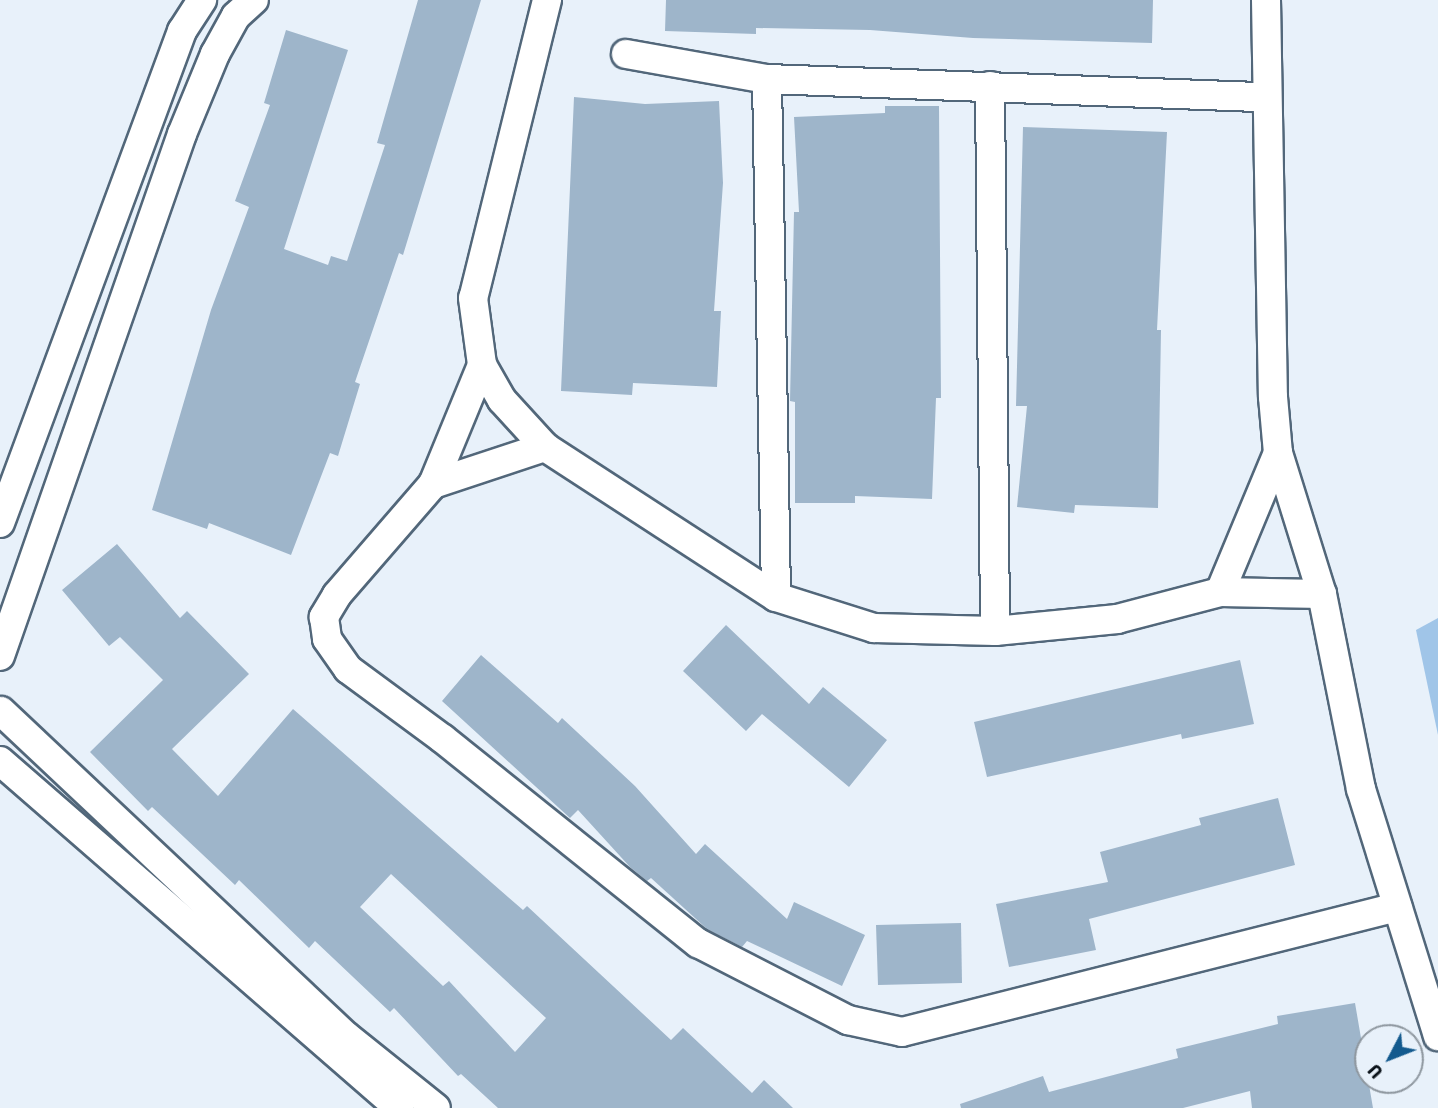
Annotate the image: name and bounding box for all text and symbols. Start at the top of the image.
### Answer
north arrow [1354,1024,1424,1094]
text: U [1363,1060,1387,1083]

